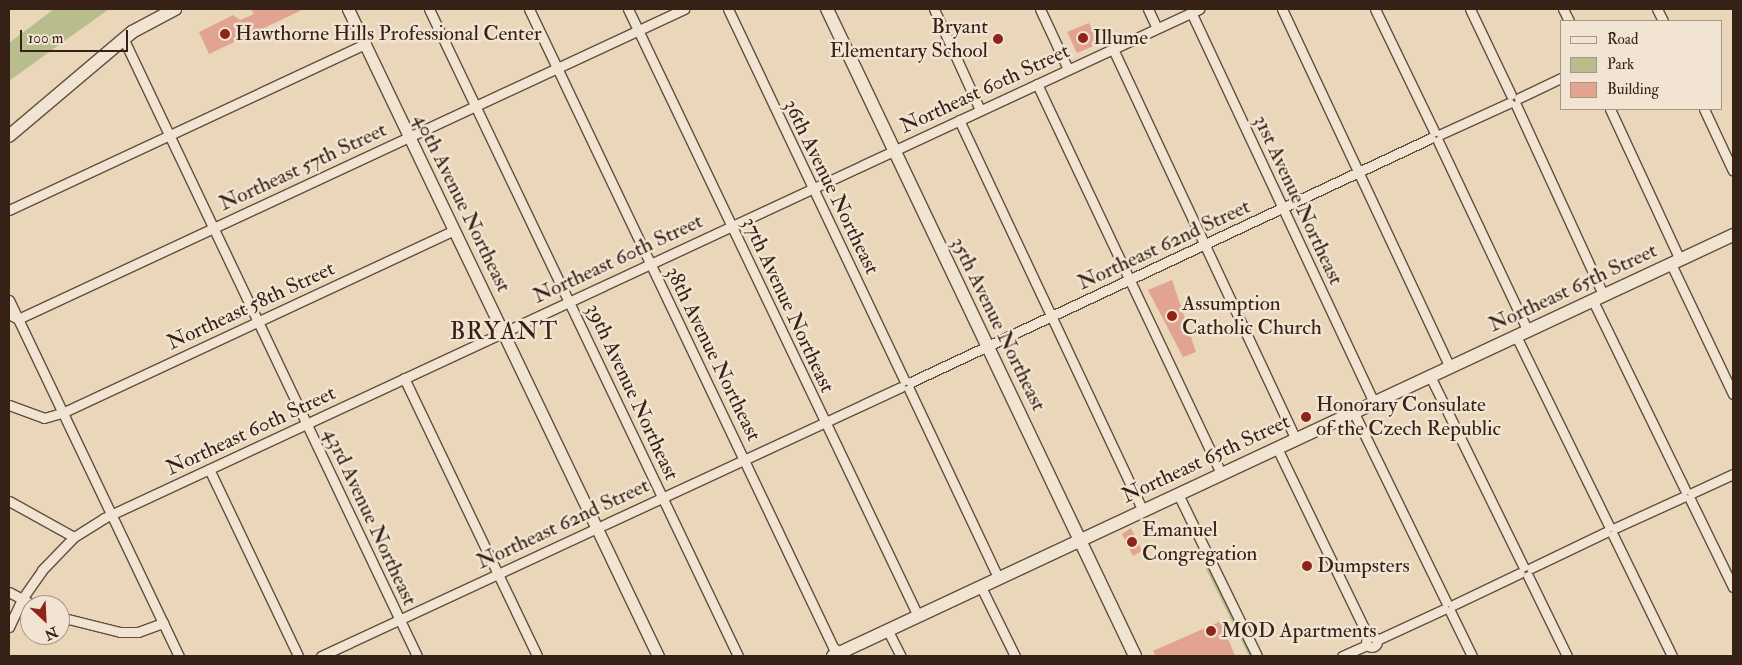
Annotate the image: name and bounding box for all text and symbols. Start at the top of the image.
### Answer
place label: Bryant Elementary School [830,14,988,64]
scale bar [22,20,130,52]
legend [1560,20,1722,110]
place label: Hawthorne Hills Professional Center [235,21,541,47]
place label: Illume [1093,25,1148,51]
marker: Hawthorne Hills Professional Center [219,28,231,40]
text: 100 m [28,29,63,48]
text: Road [1607,30,1638,49]
marker: Illume [1077,32,1089,44]
marker: Bryant Elementary School [992,33,1004,45]
street label: Northeast 60th Street [896,39,1074,139]
text: Park [1607,55,1634,74]
text: Building [1607,80,1659,99]
street label: 36th Avenue Northeast [778,95,884,279]
street label: 40th Avenue Northeast [408,110,516,296]
street label: 31st Avenue Northeast [1248,111,1348,289]
street label: Northeast 57th Street [215,117,391,217]
street label: Northeast 62nd Street [1074,194,1254,296]
street label: Northeast 60th Street [529,209,707,309]
street label: 37th Avenue Northeast [736,213,840,397]
street label: 35th Avenue Northeast [945,233,1051,415]
street label: Northeast 65th Street [1485,238,1661,338]
street label: Northeast 58th Street [163,256,339,356]
street label: 38th Avenue Northeast [660,263,766,445]
place label: Assumption Catholic Church [1182,291,1322,341]
street label: 39th Avenue Northeast [580,300,684,484]
marker: Assumption Catholic Church [1166,310,1178,322]
district label: BRYANT [449,318,559,346]
street label: Northeast 60th Street [162,381,340,481]
place label: Honorary Consulate of the Czech Republic [1316,392,1501,442]
street label: Northeast 65th Street [1118,409,1294,509]
marker: Honorary Consulate of the Czech Republic [1300,411,1312,423]
street label: 43rd Avenue Northeast [318,424,422,610]
street label: Northeast 62nd Street [473,473,653,575]
place label: Emanuel Congregation [1142,517,1257,567]
marker: Emanuel Congregation [1126,536,1138,548]
place label: Dumpsters [1317,553,1410,579]
marker: Dumpsters [1301,560,1313,572]
north arrow [20,595,70,645]
place label: MOD Apartments [1221,618,1376,644]
text: N [42,623,60,643]
marker: MOD Apartments [1205,625,1217,637]

